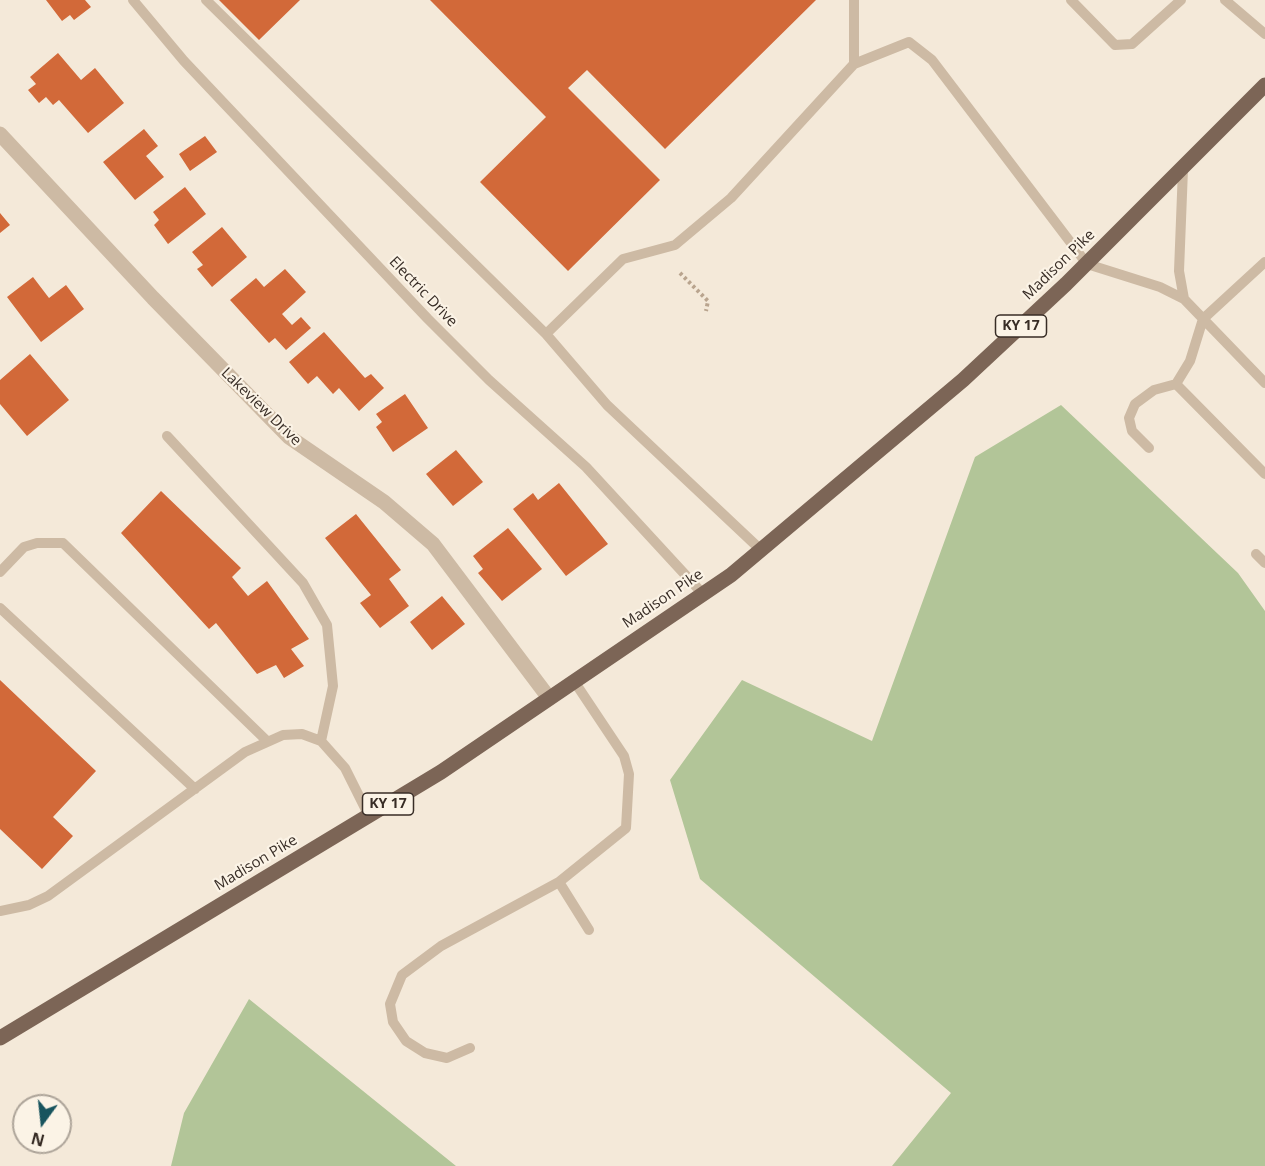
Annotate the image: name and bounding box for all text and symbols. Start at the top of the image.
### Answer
street label: Madison Pike [1019,226,1099,304]
street label: Electric Drive [385,253,461,331]
road number: KY 17 [996,315,1046,337]
street label: Lakeview Drive [217,364,305,450]
street label: Madison Pike [619,565,707,633]
road number: KY 17 [362,793,414,815]
street label: Madison Pike [211,831,301,895]
north arrow [12,1094,72,1154]
text: N [29,1127,47,1152]

